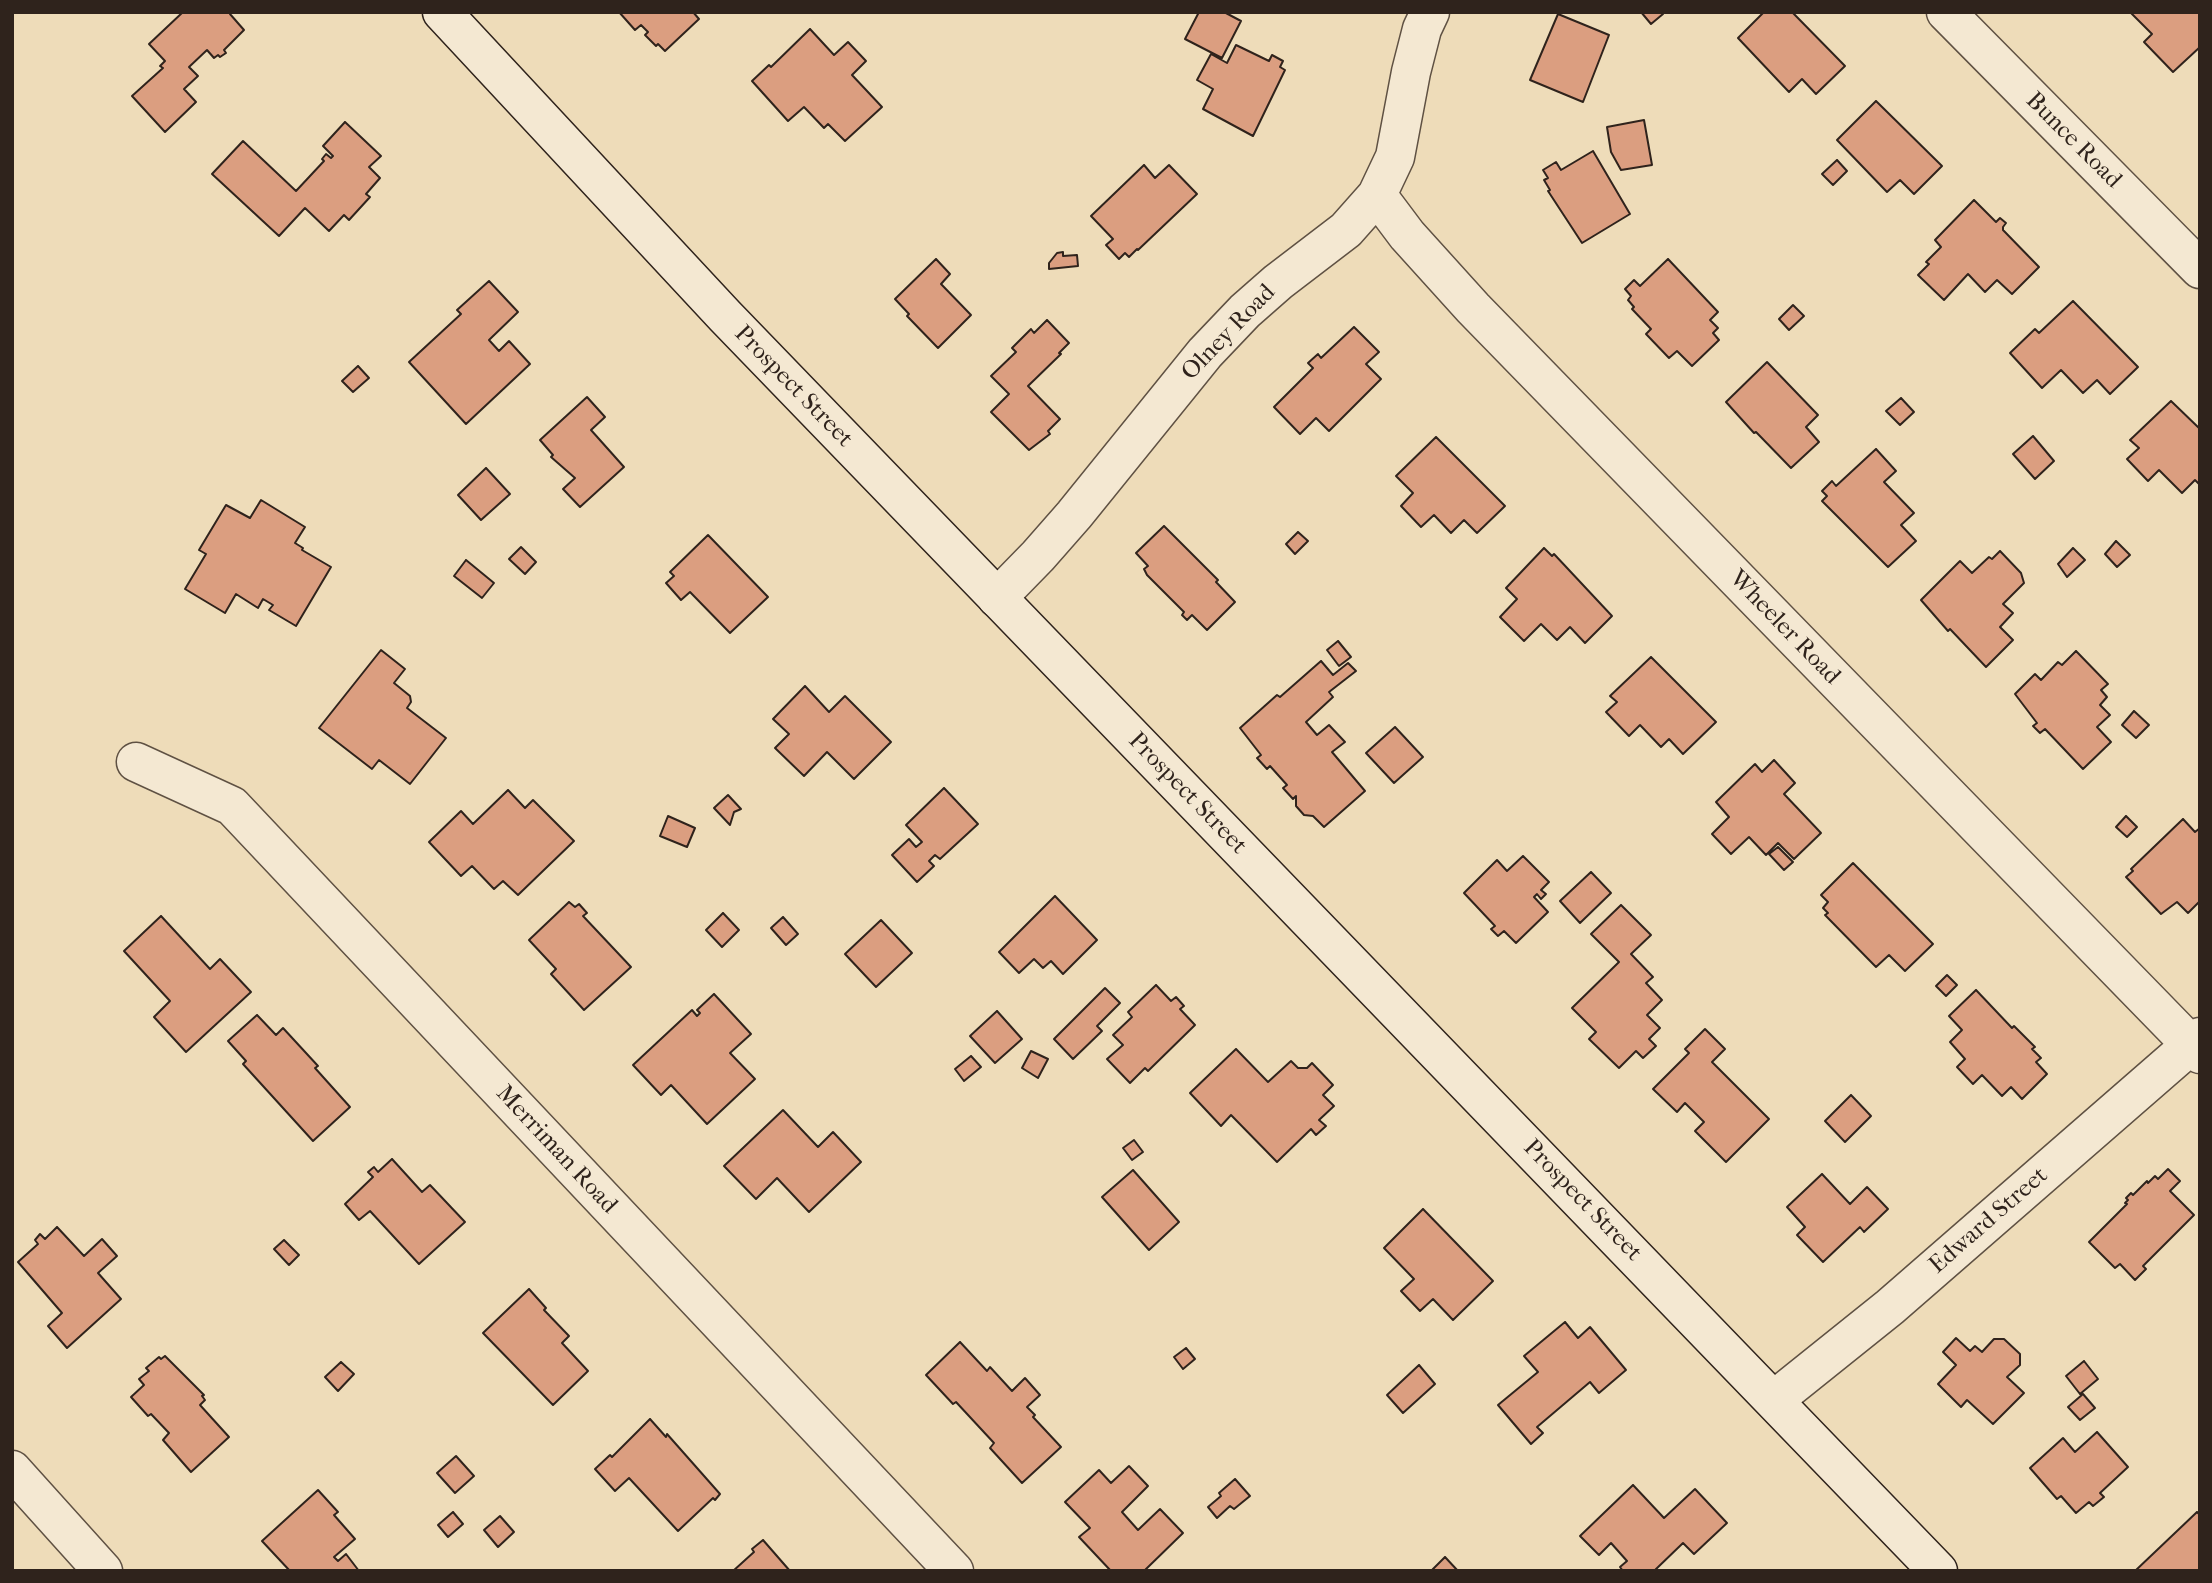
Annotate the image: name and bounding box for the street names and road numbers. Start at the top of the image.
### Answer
street label: Bunce Road [2019,87,2127,195]
street label: Olney Road [1176,279,1282,387]
street label: Prospect Street [728,320,858,454]
street label: Wheeler Road [1722,565,1846,691]
street label: Prospect Street [1122,727,1252,861]
street label: Merriman Road [489,1080,623,1220]
street label: Prospect Street [1517,1134,1647,1268]
street label: Edward Street [1924,1162,2054,1280]

